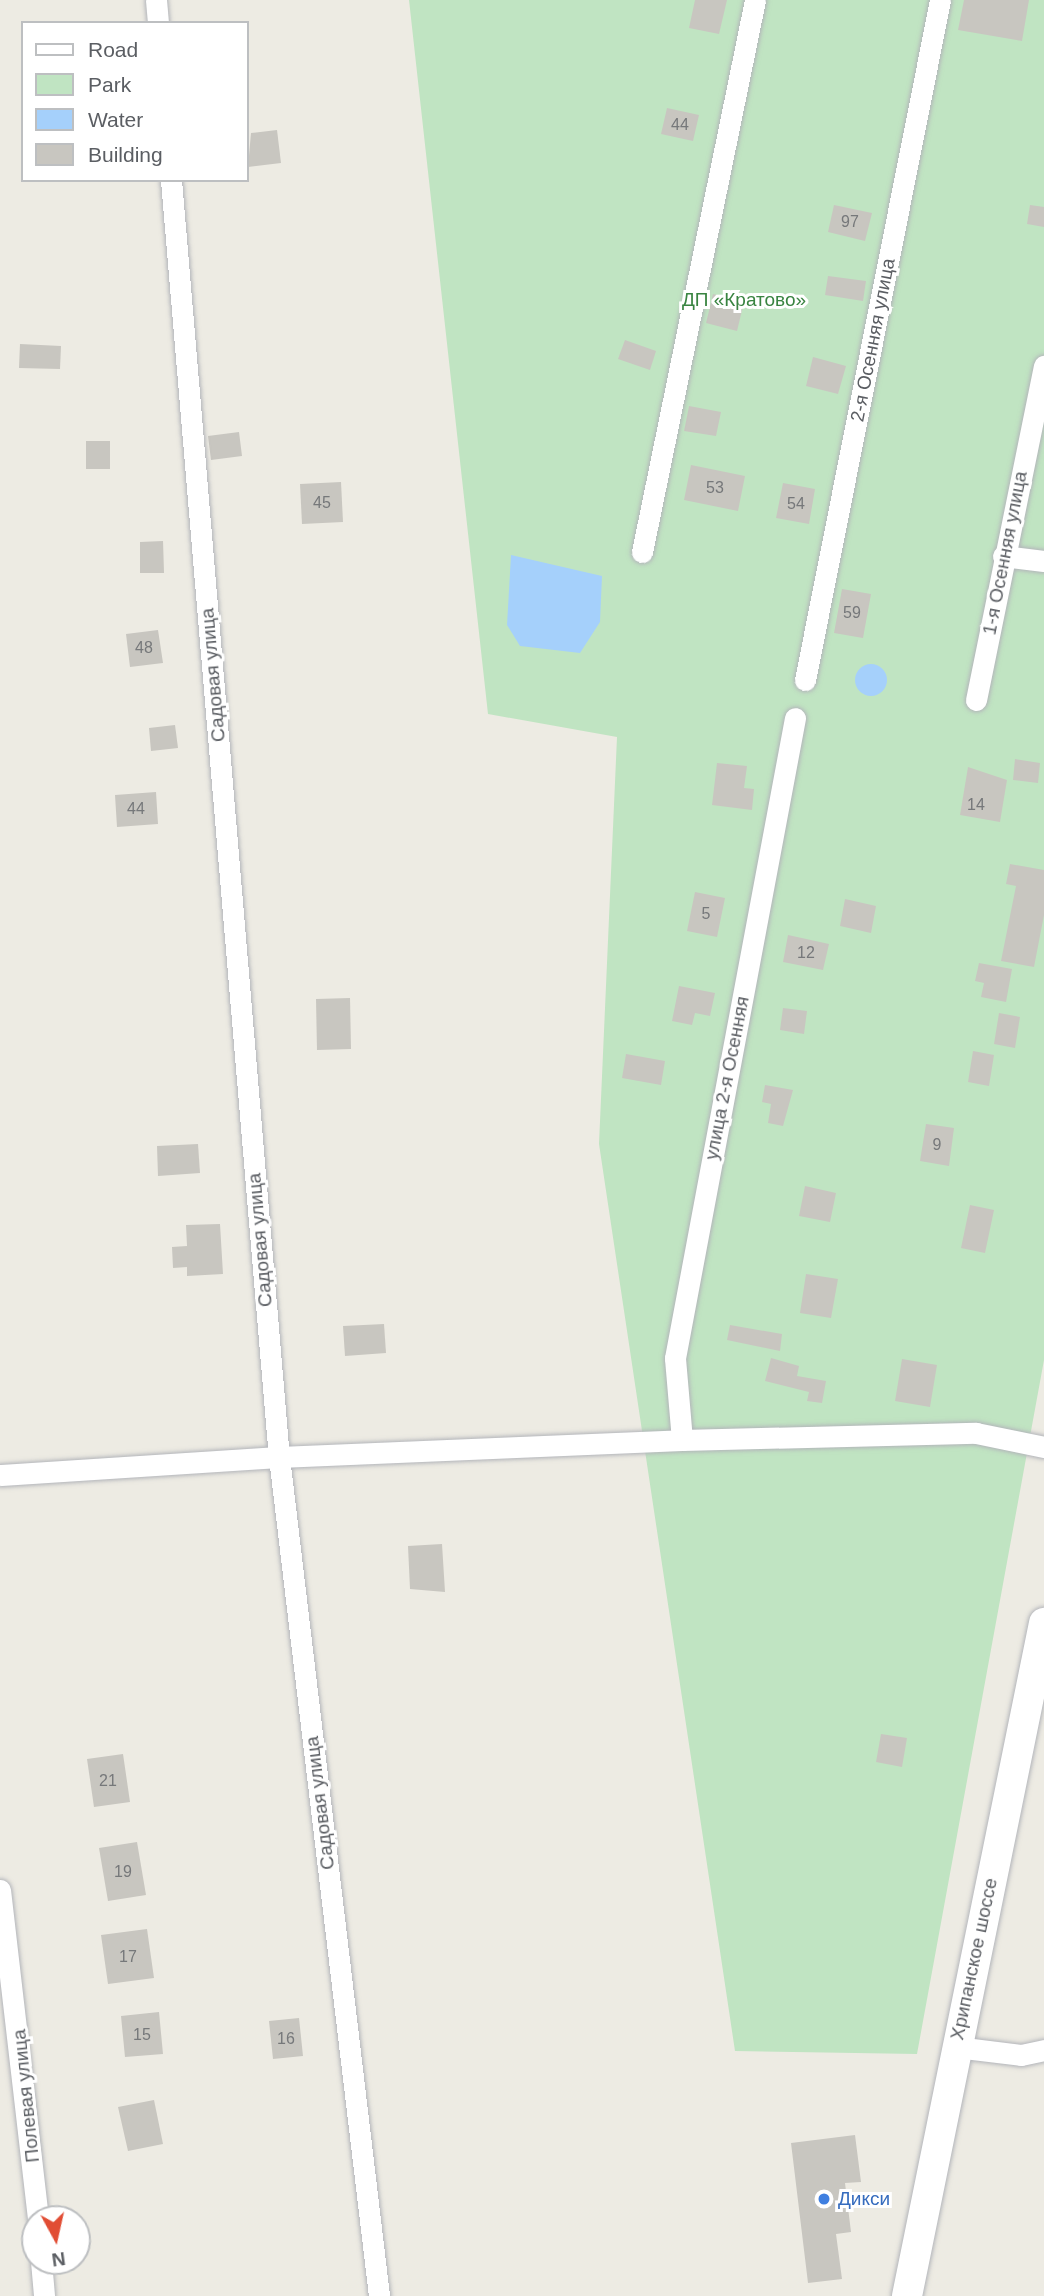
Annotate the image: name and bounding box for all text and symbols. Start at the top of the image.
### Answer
legend [21,21,248,182]
text: Road [88,38,138,61]
text: Park [88,73,131,96]
text: Water [88,108,143,131]
house number: 44 [671,115,689,135]
text: Building [88,143,163,166]
house number: 97 [841,212,859,232]
street label: 2-я Осенняя улица [846,256,900,424]
park label: ДП «Кратово» [682,289,806,311]
street label: 1-я Осенняя улица [978,469,1032,637]
house number: 53 [706,478,724,498]
house number: 45 [313,493,331,513]
house number: 54 [787,494,805,514]
house number: 59 [843,603,861,623]
street label: Садовая улица [196,607,230,743]
house number: 48 [135,638,153,658]
house number: 14 [967,795,985,815]
house number: 44 [127,799,145,819]
house number: 5 [702,904,710,924]
house number: 12 [797,943,815,963]
street label: улица 2-я Осенняя [700,994,754,1162]
house number: 9 [933,1135,941,1155]
street label: Садовая улица [243,1172,277,1308]
street label: Садовая улица [300,1735,340,1871]
house number: 21 [99,1771,117,1791]
house number: 19 [114,1862,132,1882]
street label: Хрипанское шоссе [946,1876,1002,2042]
house number: 17 [119,1947,137,1967]
house number: 15 [133,2025,151,2045]
street label: Полевая улица [8,2028,44,2164]
house number: 16 [277,2029,295,2049]
place label: Дикси [838,2188,890,2210]
marker: Дикси [816,2191,832,2207]
north arrow [21,2205,91,2275]
text: N [50,2248,67,2271]

